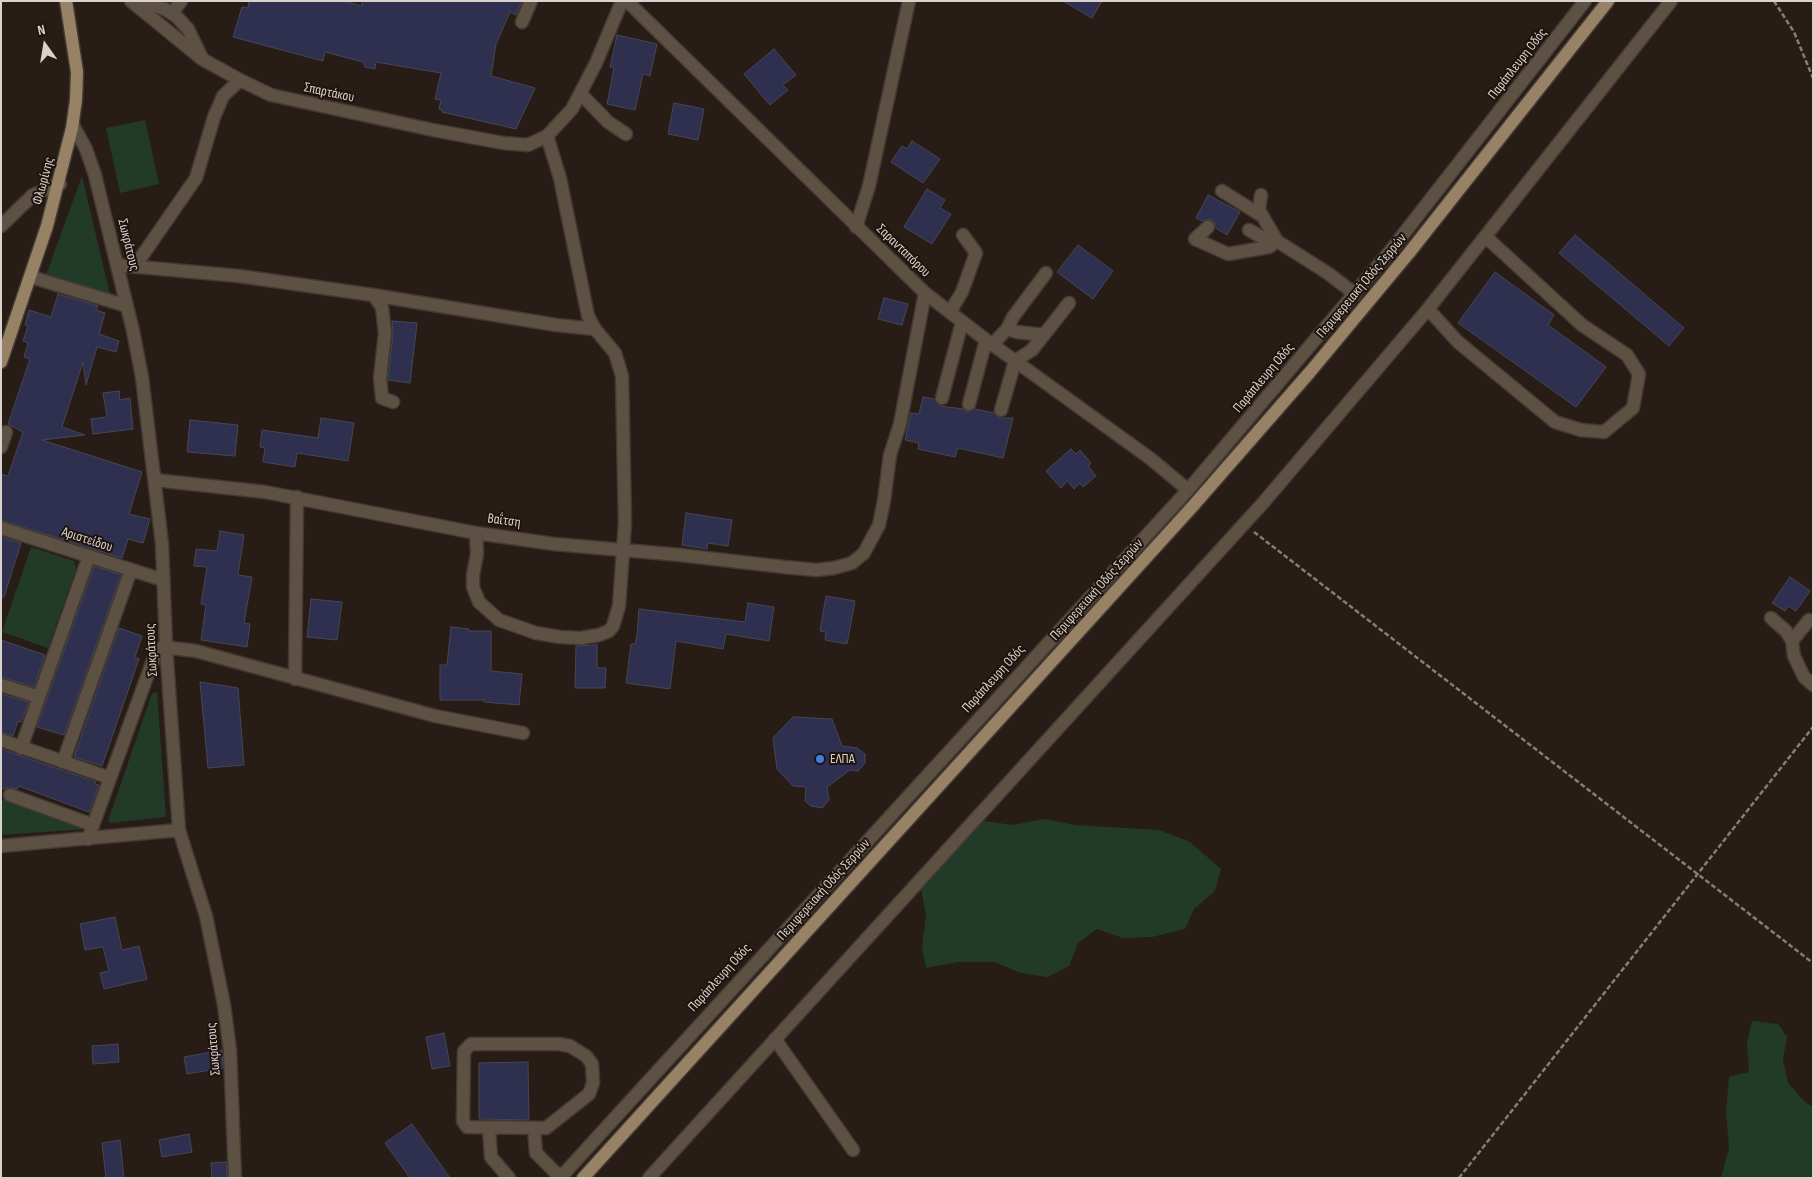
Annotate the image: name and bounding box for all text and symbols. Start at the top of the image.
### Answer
north arrow [20,20,70,70]
text: N [36,21,47,39]
street label: Παράπλευρη Οδός [1485,25,1551,103]
street label: Σπαρτάκου [302,79,356,107]
street label: Φλωρίνης [30,155,58,207]
street label: Σωκράτους [113,217,143,273]
street label: Σαρανταπόρου [872,221,934,281]
street label: Περιφερειακή Οδός Σερρών [1313,230,1411,342]
street label: Παράπλευρη Οδός [1230,340,1298,416]
street label: Βαΐτση [486,510,522,532]
street label: Αριστείδου [59,524,115,556]
street label: Περιφερειακή Οδός Σερρών [1047,536,1147,644]
street label: Σωκράτους [142,623,162,677]
street label: Παράπλευρη Οδός [959,641,1029,717]
place label: ΕΛΠΑ [830,751,855,767]
marker: ΕΛΠΑ [814,753,826,765]
street label: Περιφερειακή Οδός Σερρών [774,836,874,944]
street label: Παράπλευρη Οδός [685,940,755,1016]
street label: Σωκράτους [203,1022,225,1076]

